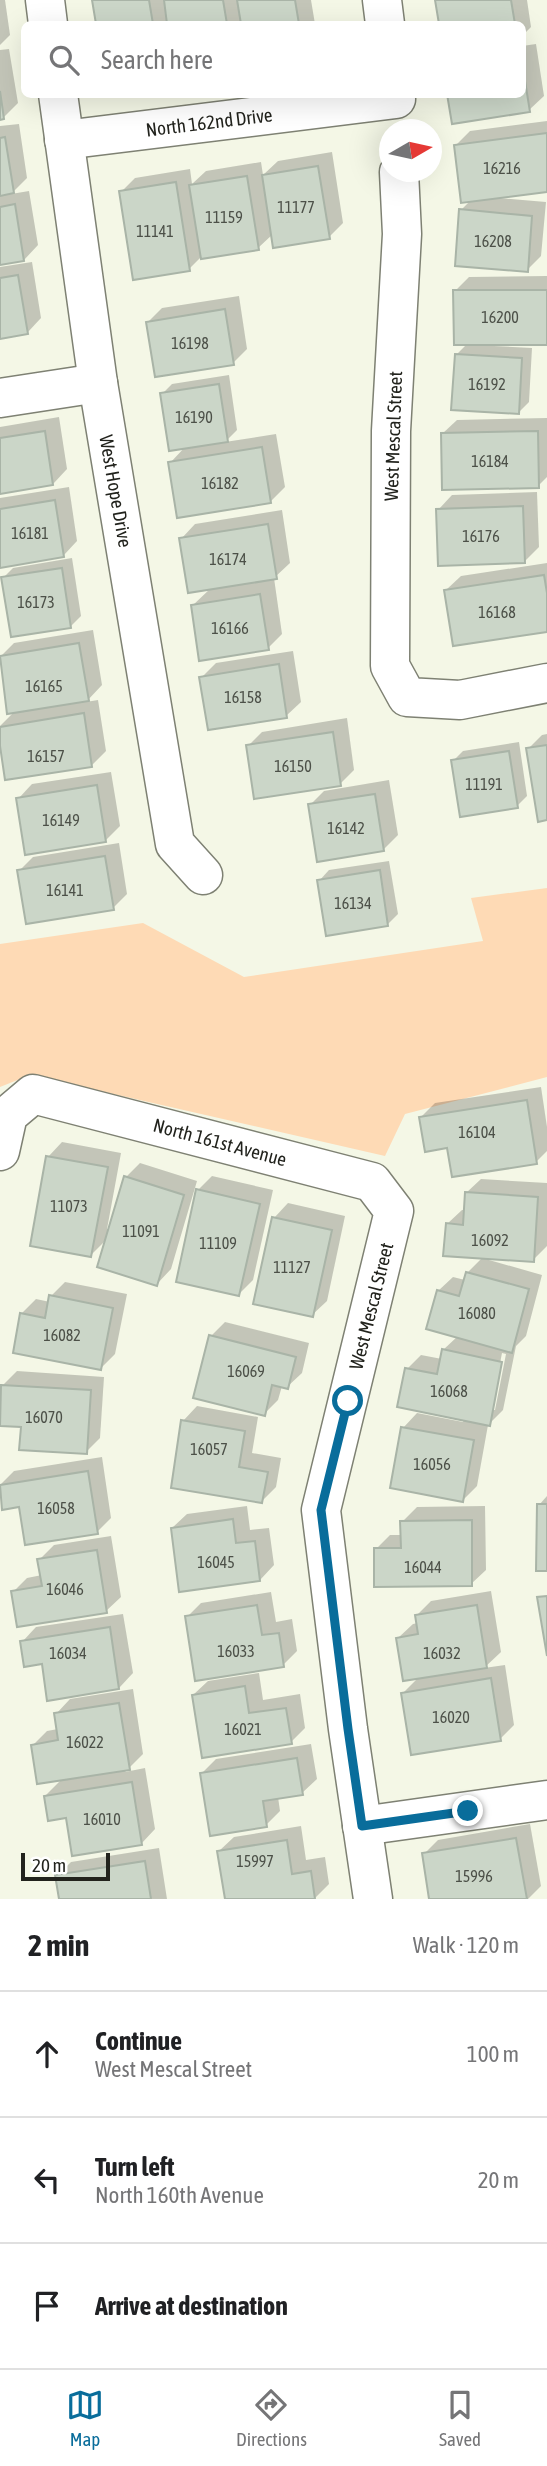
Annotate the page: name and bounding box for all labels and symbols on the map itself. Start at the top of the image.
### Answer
street label: North 162nd Drive [144,103,274,141]
north arrow [379,119,442,182]
house number: 16216 [483,159,521,177]
house number: 11177 [277,198,315,216]
house number: 11159 [205,208,243,226]
house number: 11141 [136,222,174,240]
house number: 16208 [474,232,512,250]
house number: 16200 [481,308,519,326]
house number: 16198 [171,334,209,352]
street label: West Mescal Street [380,371,406,501]
house number: 16192 [468,375,506,393]
house number: 16190 [175,408,213,426]
street label: West Hope Drive [95,433,137,549]
house number: 16184 [471,452,509,470]
house number: 16182 [201,474,239,492]
house number: 16181 [11,524,49,542]
house number: 16176 [462,527,500,545]
house number: 16174 [209,550,247,568]
house number: 16173 [17,593,55,611]
house number: 16168 [478,603,516,621]
house number: 16166 [211,619,249,637]
house number: 16165 [25,677,63,695]
house number: 16158 [224,688,262,706]
house number: 16157 [27,747,65,765]
house number: 16150 [274,757,312,775]
house number: 11191 [465,775,503,793]
house number: 16149 [42,811,80,829]
house number: 16142 [327,819,365,837]
house number: 16141 [46,881,84,899]
house number: 16134 [334,894,372,912]
street label: North 161st Avenue [151,1114,289,1170]
house number: 16104 [458,1123,496,1141]
house number: 11073 [50,1197,88,1215]
house number: 11091 [122,1222,160,1240]
house number: 16092 [471,1231,509,1249]
house number: 11109 [199,1234,237,1252]
street label: West Mescal Street [345,1240,397,1372]
house number: 11127 [273,1258,311,1276]
house number: 16080 [458,1304,496,1322]
house number: 16082 [43,1326,81,1344]
house number: 16069 [227,1362,265,1380]
house number: 16068 [430,1382,468,1400]
route start [332,1385,363,1416]
house number: 16070 [25,1408,63,1426]
house number: 16057 [190,1440,228,1458]
house number: 16056 [413,1455,451,1473]
house number: 16058 [37,1499,75,1517]
house number: 16045 [197,1553,235,1571]
house number: 16044 [404,1558,442,1576]
house number: 16046 [46,1580,84,1598]
house number: 16033 [217,1642,255,1660]
house number: 16034 [49,1644,87,1662]
house number: 16032 [423,1644,461,1662]
house number: 16020 [432,1708,470,1726]
house number: 16021 [224,1720,262,1738]
house number: 16022 [66,1733,104,1751]
route end [452,1795,483,1826]
house number: 16010 [83,1810,121,1828]
scale bar [21,1850,110,1882]
house number: 15997 [236,1852,274,1870]
house number: 15996 [455,1867,493,1885]

